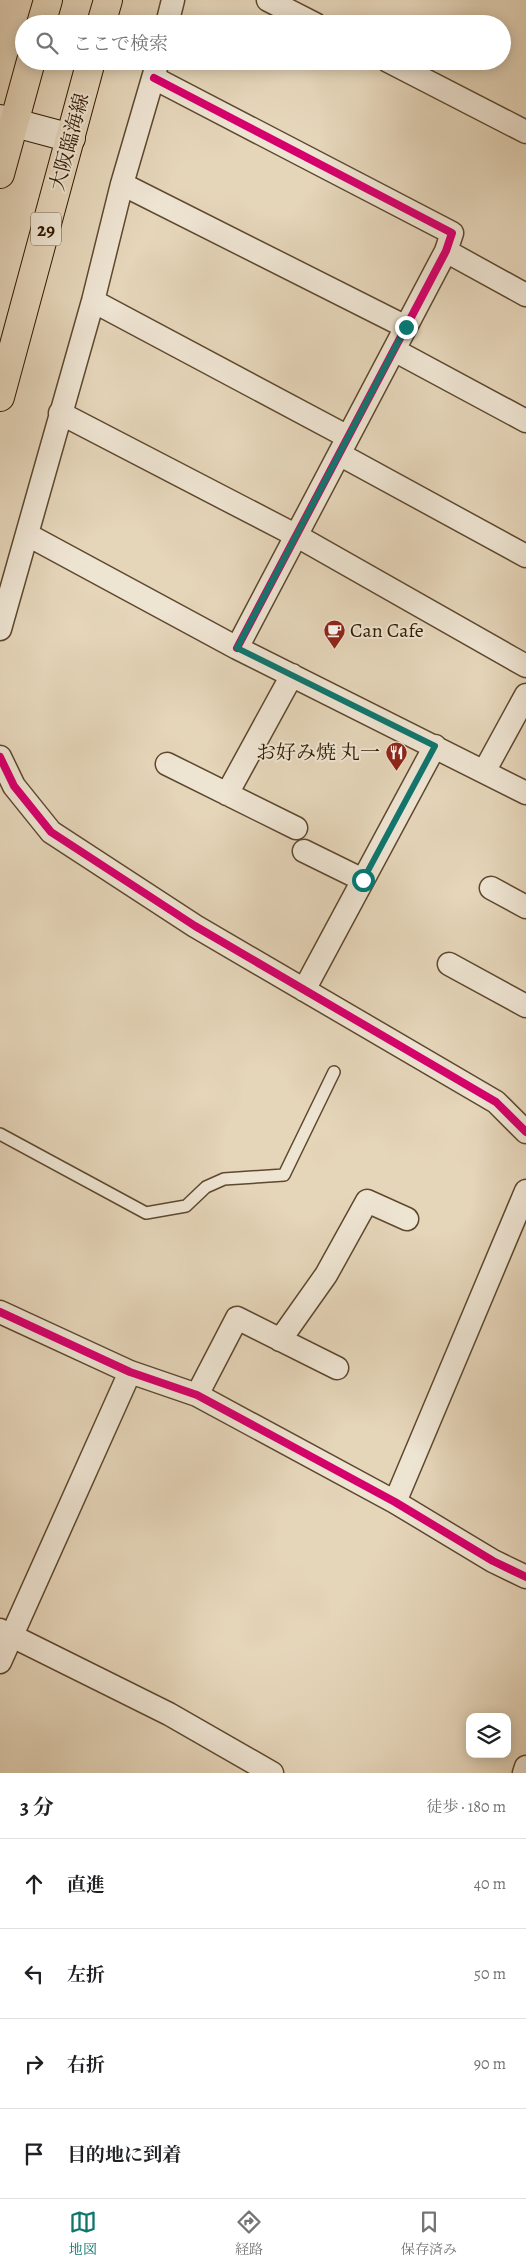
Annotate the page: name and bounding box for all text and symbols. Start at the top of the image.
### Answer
search box [15,15,511,70]
icon: search [33,29,61,57]
text: ここで検索 [73,31,168,57]
street label: 大阪臨海線 [44,90,95,194]
road number: 29 [31,212,61,245]
route end [395,316,418,339]
place label: Can Cafe [350,617,424,644]
cafe icon: Can Cafe [322,618,346,649]
place label: お好み焼 丸一 [256,739,380,766]
restaurant icon: お好み焼 丸一 [384,740,408,771]
route start [352,869,375,892]
map controls [466,1713,511,1758]
button: layers [466,1713,511,1758]
text: 3 分 [20,1793,54,1821]
text: 徒歩 · 180 m [426,1796,506,1818]
icon: ahead [20,1870,48,1898]
text: 直進 [67,1872,105,1898]
text: 40 m [474,1873,506,1895]
icon: left [20,1960,48,1988]
text: 左折 [67,1962,105,1988]
text: 50 m [474,1963,506,1985]
icon: right [20,2050,48,2078]
text: 右折 [67,2052,105,2078]
text: 90 m [474,2053,506,2075]
icon: arrive [20,2140,48,2168]
text: 目的地に到着 [67,2142,181,2168]
tab: 地図 [69,2208,97,2259]
tab: 経路 [235,2208,263,2259]
tab: 保存済み [401,2208,457,2259]

